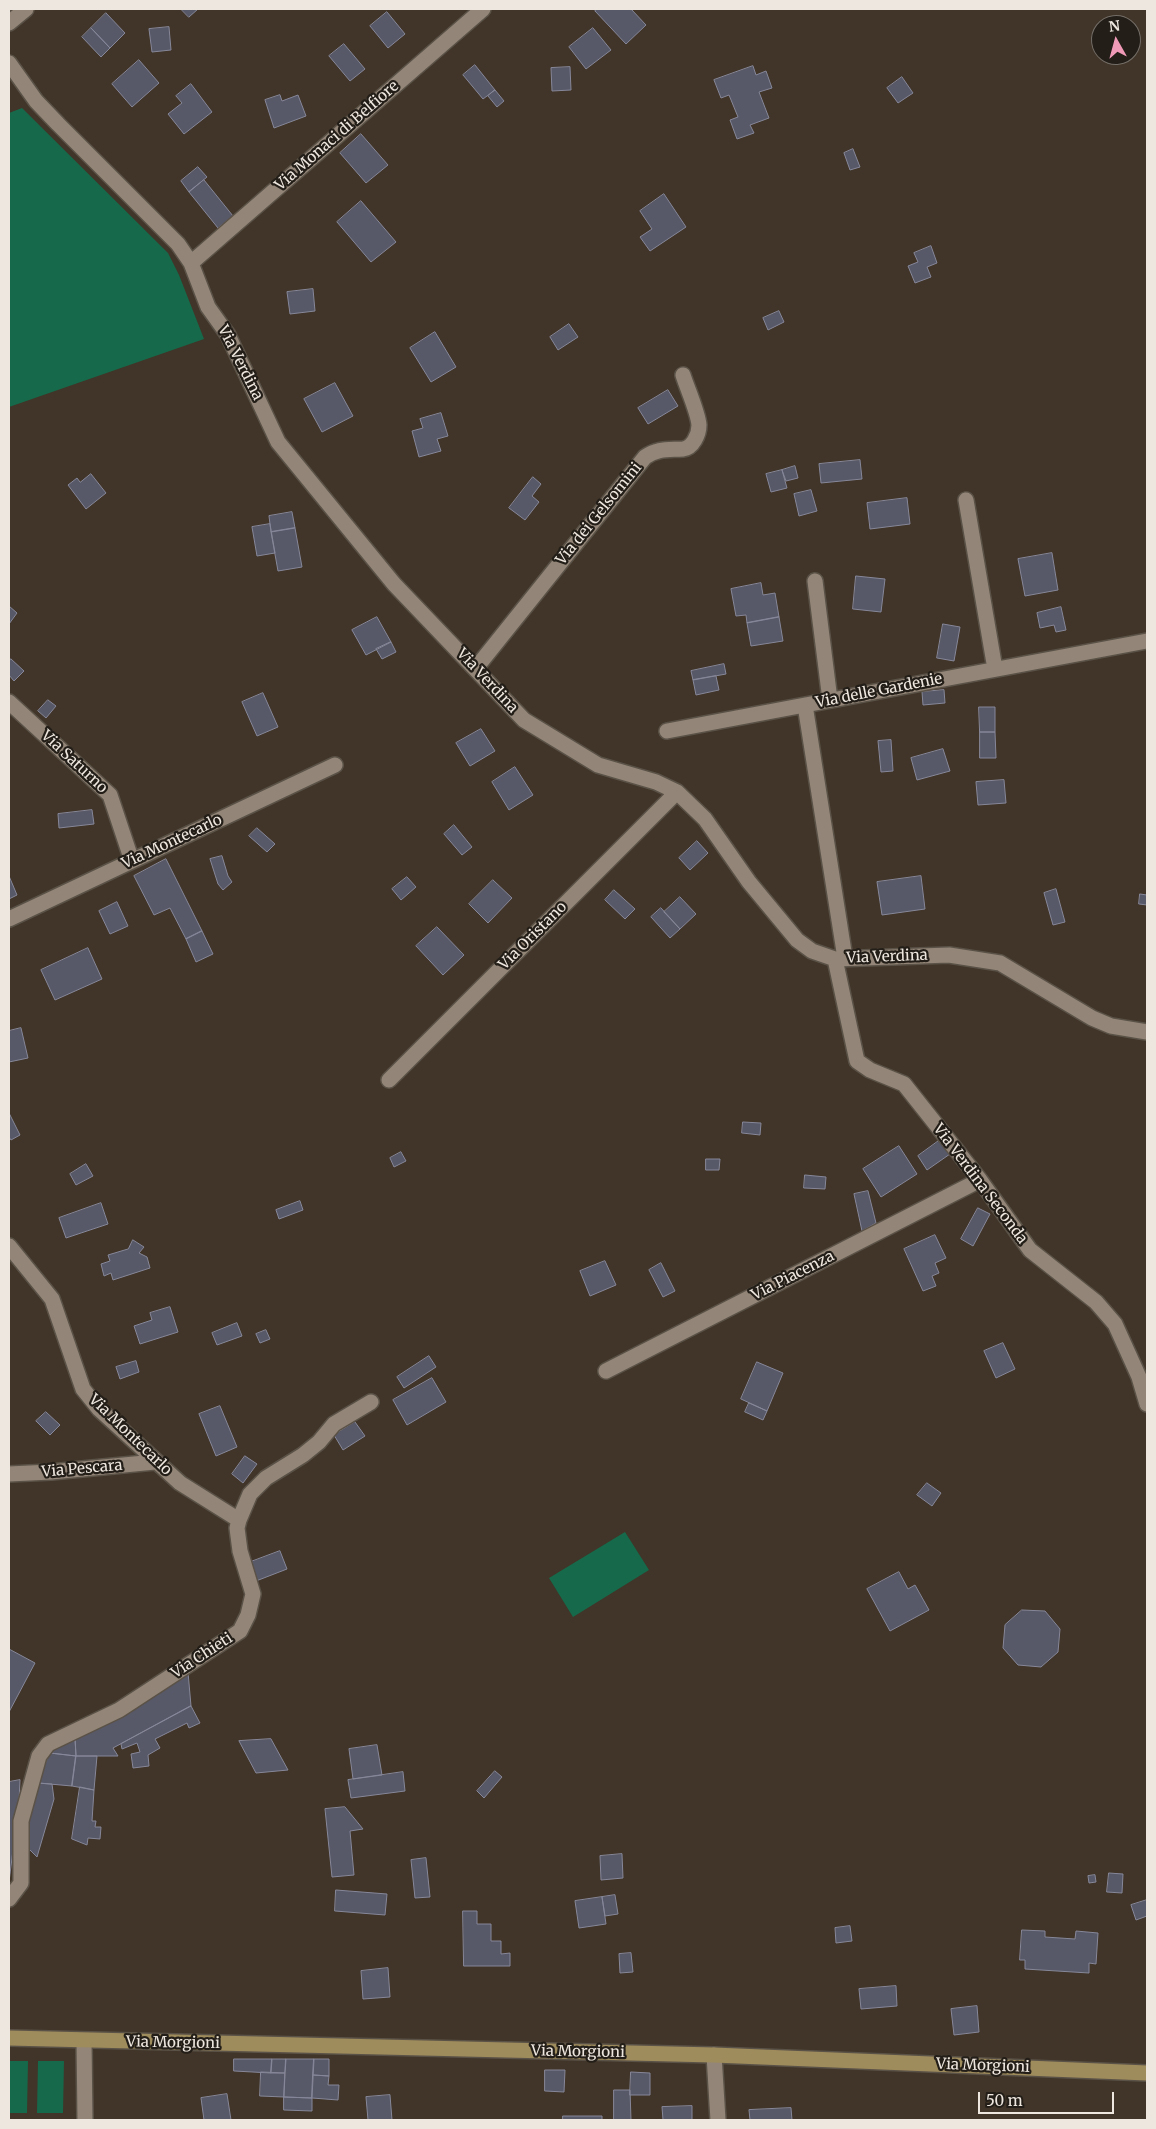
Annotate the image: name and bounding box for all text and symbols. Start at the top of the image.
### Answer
north arrow [1091,15,1141,65]
text: N [1108,16,1121,36]
street label: Via Monaci di Belfiore [272,77,402,195]
street label: Via Verdina [213,323,267,403]
street label: Via dei Gelsomini [552,459,646,569]
street label: Via Verdina [453,645,521,717]
street label: Via delle Gardenie [814,670,944,712]
street label: Via Saturno [37,727,111,797]
street label: Via Montecarlo [119,811,225,873]
street label: Via Oristano [495,898,571,974]
street label: Via Verdina [846,947,928,967]
street label: Via Verdina Seconda [929,1120,1031,1248]
street label: Via Piacenza [749,1247,837,1305]
street label: Via Montecarlo [85,1391,175,1479]
street label: Via Pescara [41,1456,123,1482]
street label: Via Chieti [168,1630,236,1682]
street label: Via Morgioni [126,2033,220,2053]
street label: Via Morgioni [531,2042,625,2062]
street label: Via Morgioni [936,2055,1030,2077]
scale bar [981,2082,1117,2114]
text: 50 m [986,2091,1023,2110]

